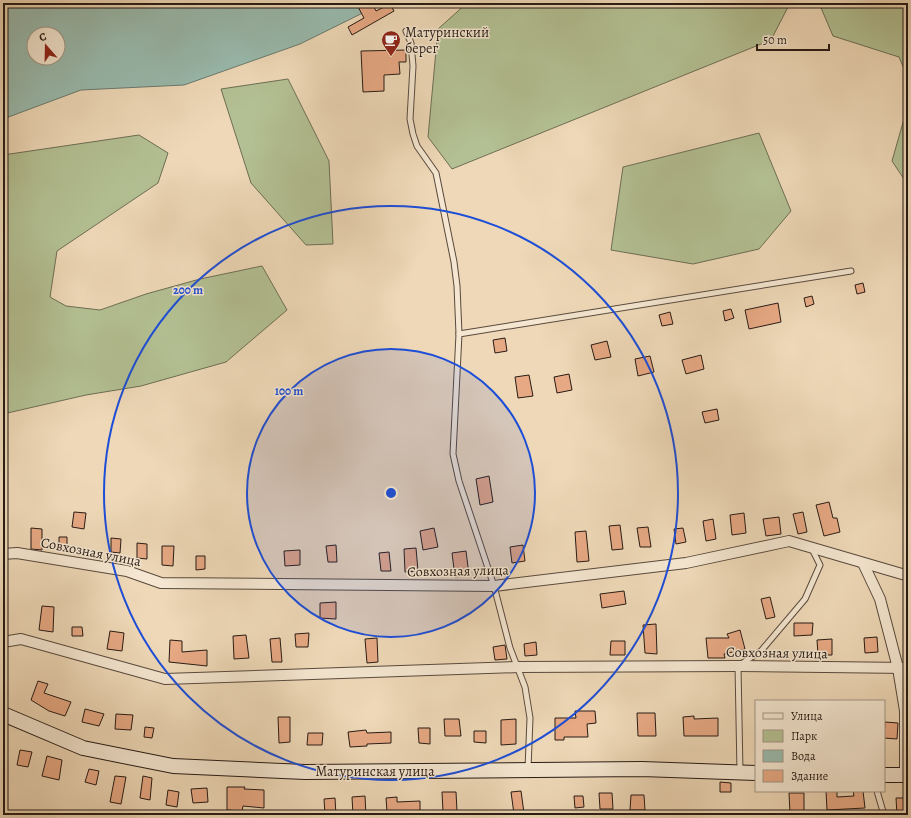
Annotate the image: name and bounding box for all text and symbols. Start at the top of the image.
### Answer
place label: Матуринский берег [405,23,489,58]
north arrow [26,26,66,66]
scale bar [757,26,829,52]
text: С [37,29,49,45]
cafe icon: Матуринский берег [380,29,402,57]
text: 50 m [763,32,787,48]
text: 200 m [173,282,203,298]
text: 100 m [275,383,303,399]
centre of rings [384,486,398,500]
street label: Совхозная улица [39,533,143,571]
street label: Совхозная улица [407,561,510,581]
street label: Совхозная улица [726,643,829,663]
legend [755,700,885,792]
text: Улица [791,708,823,724]
text: Парк [791,728,817,744]
text: Вода [791,748,816,764]
street label: Матуринская улица [315,762,435,781]
text: Здание [791,768,828,784]

